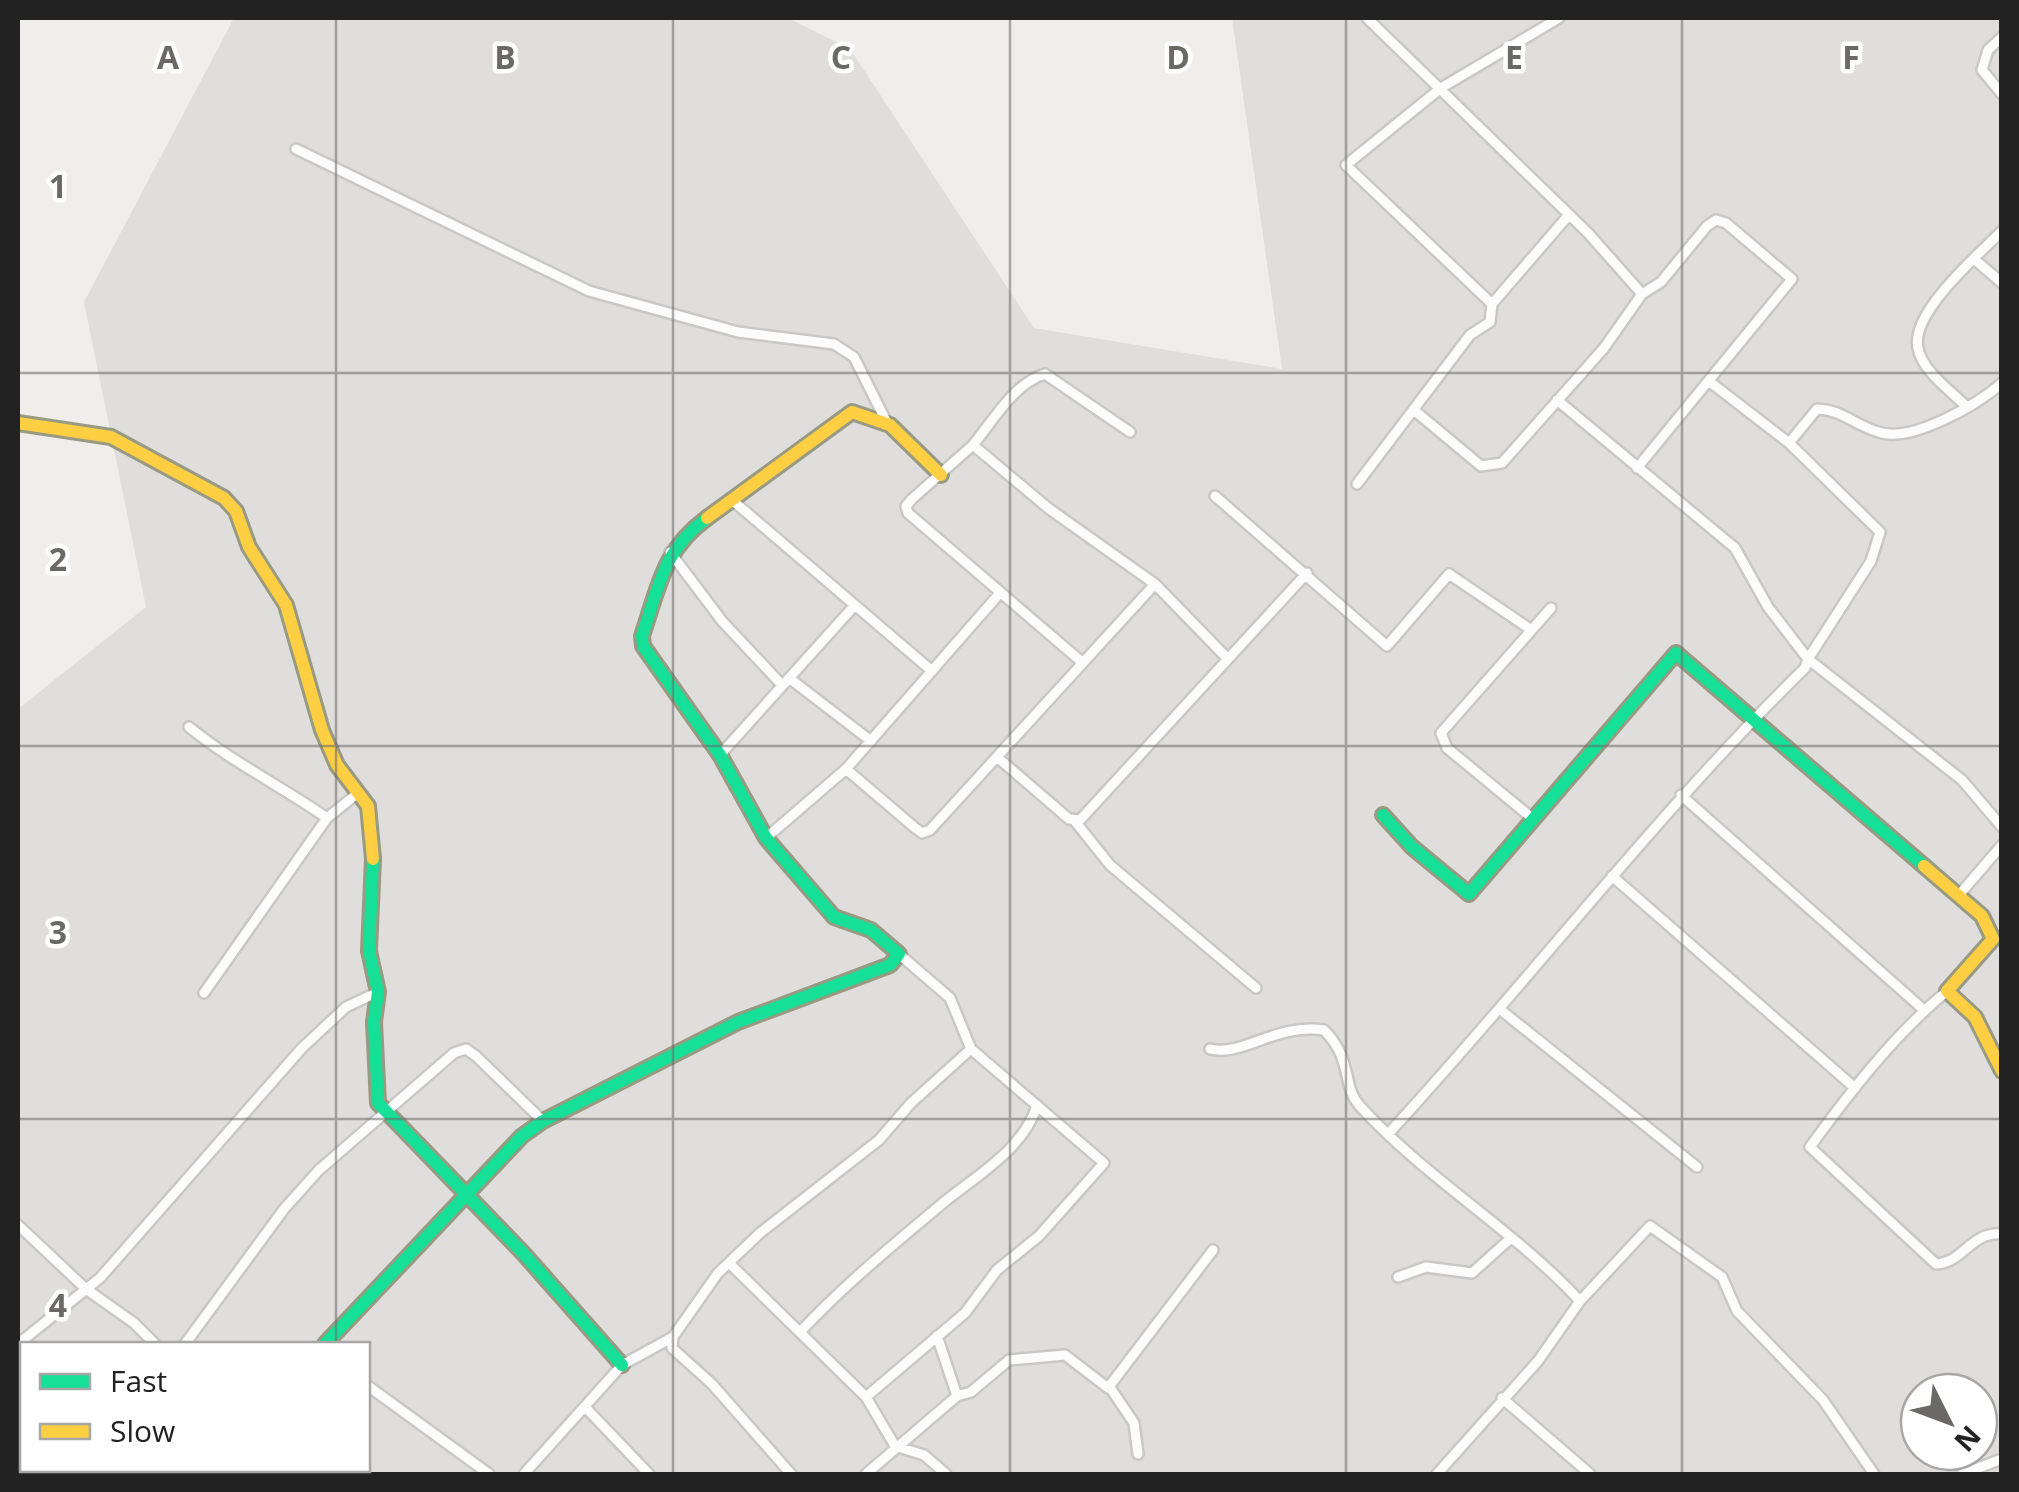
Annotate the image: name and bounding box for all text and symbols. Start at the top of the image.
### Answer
text: A [157,35,180,78]
text: B [494,35,516,78]
text: C [831,35,851,78]
text: D [1166,35,1190,78]
text: E [1505,35,1523,78]
text: F [1842,35,1860,78]
text: 1 [49,164,67,207]
text: 2 [49,537,67,580]
text: 3 [49,910,67,953]
text: 4 [49,1283,67,1326]
legend [20,1342,370,1472]
text: Fast [110,1360,167,1401]
north arrow [1899,1372,1999,1472]
text: Slow [110,1410,175,1451]
text: N [1947,1418,1990,1461]

